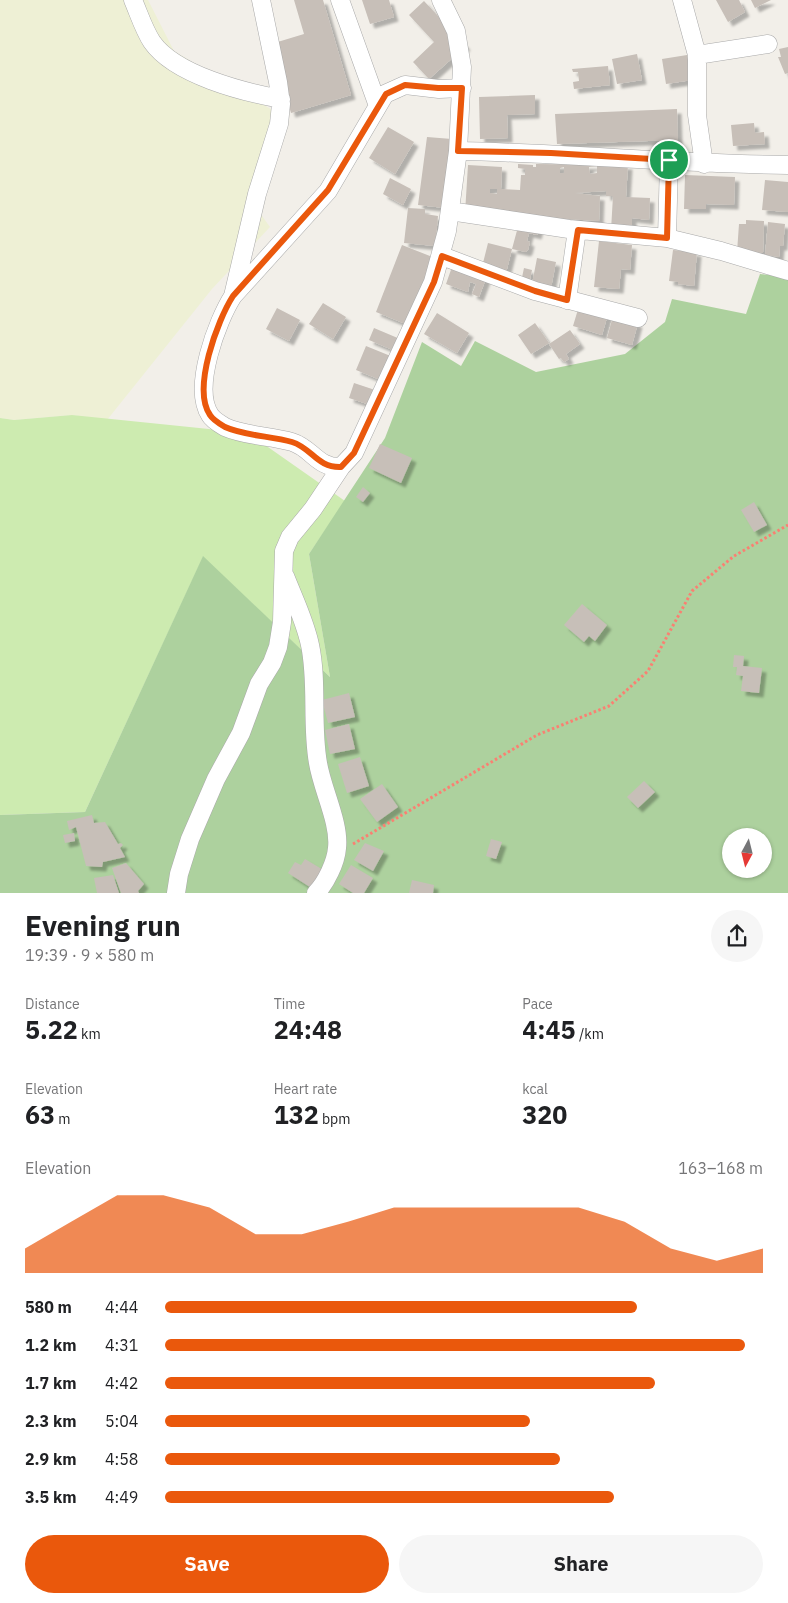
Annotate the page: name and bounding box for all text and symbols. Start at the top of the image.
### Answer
pin [648,139,690,181]
icon: arrive [655,146,683,174]
north arrow [722,828,772,878]
map controls [722,828,772,878]
text: Evening run [25,907,181,944]
button: share [711,910,763,962]
text: 19:39 · 9 × 580 m [25,945,154,965]
text: Distance [25,995,80,1013]
text: Time [274,995,305,1013]
text: Pace [522,995,553,1013]
text: 5.22 [25,1013,78,1046]
text: 24:48 [274,1013,342,1046]
text: 4:45 [522,1013,576,1046]
text: km [78,1025,101,1043]
text: /km [576,1025,604,1043]
text: Elevation [25,1080,83,1098]
text: Heart rate [274,1080,337,1098]
text: kcal [522,1080,548,1098]
text: 63 [25,1098,55,1131]
text: 132 [274,1098,319,1131]
text: 320 [522,1098,567,1131]
text: m [55,1110,71,1128]
text: bpm [319,1110,350,1128]
text: Elevation [25,1158,91,1178]
text: 163–168 m [678,1158,763,1178]
text: 580 m [25,1297,72,1317]
text: 4:44 [105,1297,138,1317]
text: 1.2 km [25,1335,76,1355]
text: 4:31 [105,1335,138,1355]
text: 1.7 km [25,1373,76,1393]
text: 4:42 [105,1373,138,1393]
text: 2.3 km [25,1411,76,1431]
text: 5:04 [105,1411,138,1431]
text: 2.9 km [25,1449,76,1469]
text: 4:58 [105,1449,138,1469]
text: 3.5 km [25,1487,76,1507]
text: 4:49 [105,1487,138,1507]
button: Save [25,1535,389,1593]
button: Share [399,1535,763,1593]

